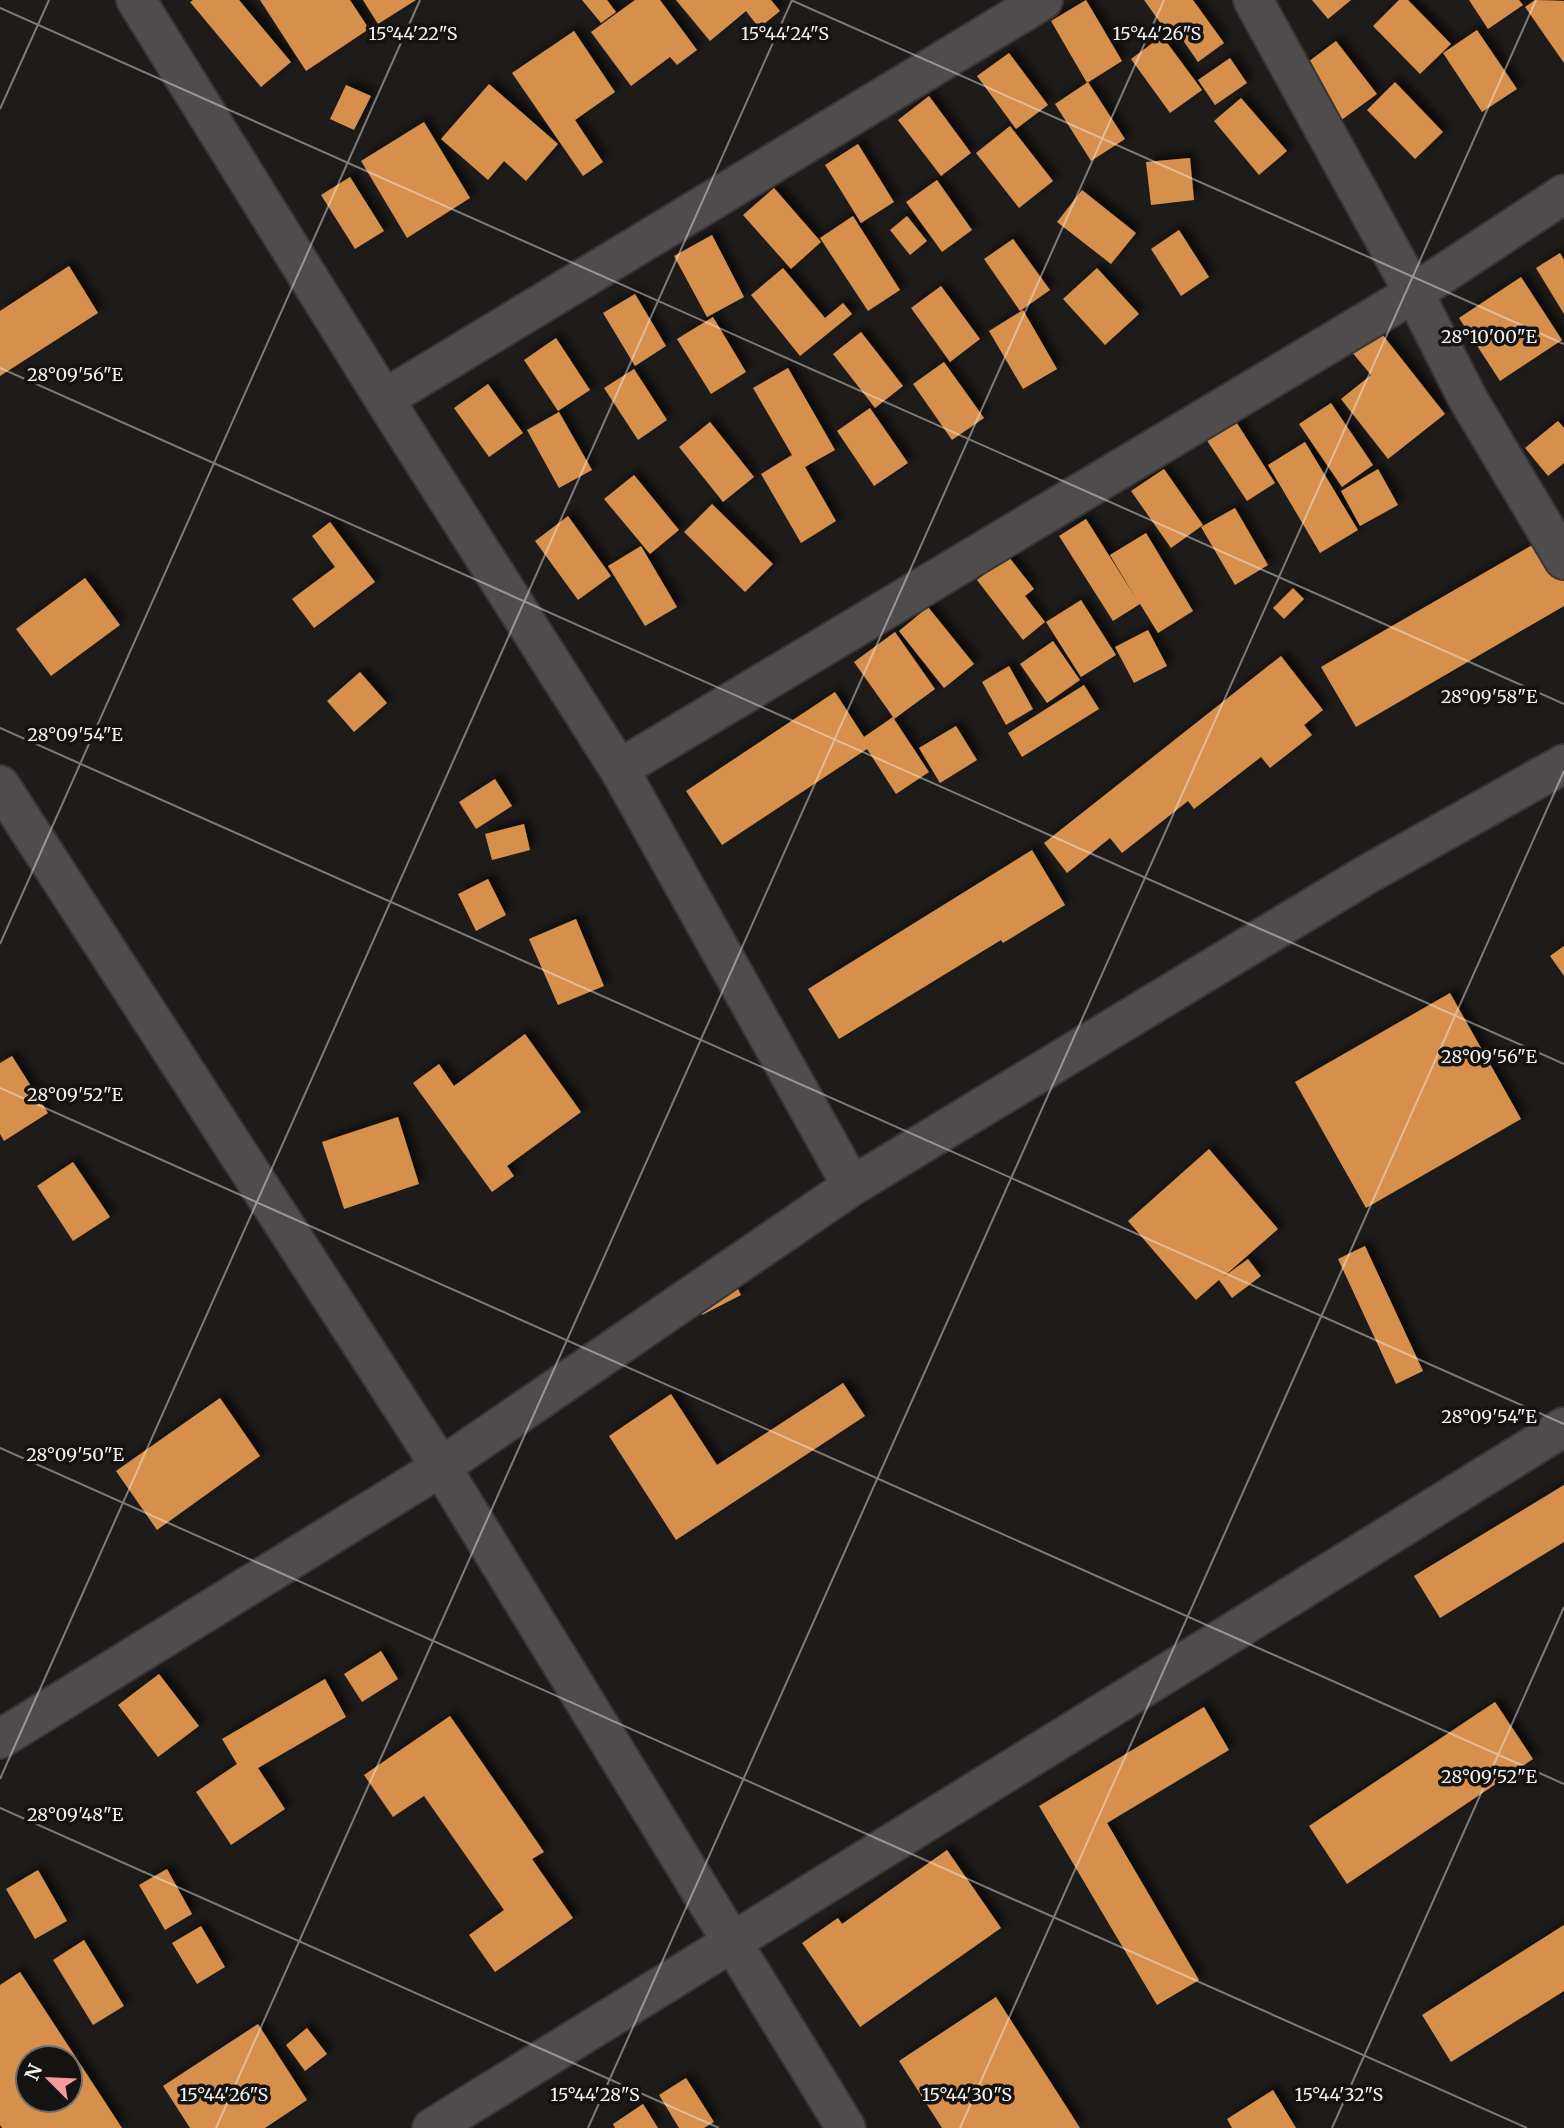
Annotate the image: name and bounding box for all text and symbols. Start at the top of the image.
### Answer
text: 15°44'22"S [369,22,458,45]
text: 15°44'24"S [741,22,829,45]
text: 15°44'26"S [1113,22,1202,45]
text: 28°10'00"E [1441,325,1538,348]
text: 28°09'56"E [27,363,124,386]
text: 28°09'58"E [1441,685,1538,708]
text: 28°09'54"E [27,723,123,746]
text: 28°09'56"E [1441,1045,1538,1068]
text: 28°09'52"E [27,1083,124,1106]
text: 28°09'54"E [1441,1405,1537,1428]
text: 28°09'50"E [26,1443,124,1466]
text: 28°09'52"E [1441,1765,1538,1788]
text: 28°09'48"E [27,1803,124,1826]
north arrow [14,2044,84,2114]
text: N [19,2060,47,2084]
text: 15°44'26"S [180,2083,269,2106]
text: 15°44'28"S [550,2083,640,2106]
text: 15°44'30"S [922,2083,1012,2106]
text: 15°44'32"S [1295,2083,1383,2106]

